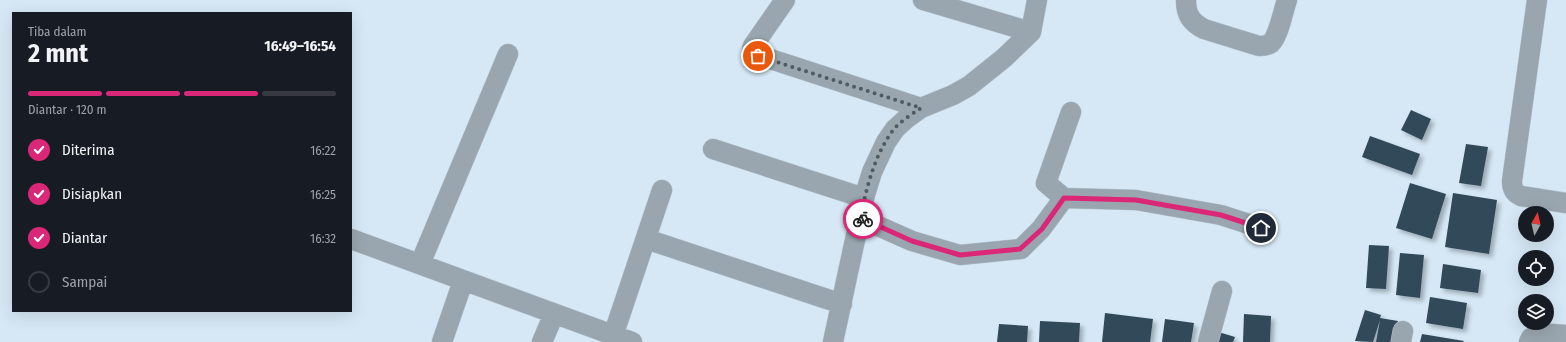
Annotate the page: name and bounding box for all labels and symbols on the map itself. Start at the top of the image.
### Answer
pin [741,39,775,73]
courier [843,199,883,239]
north arrow [1518,206,1554,242]
pin [1244,211,1278,245]

